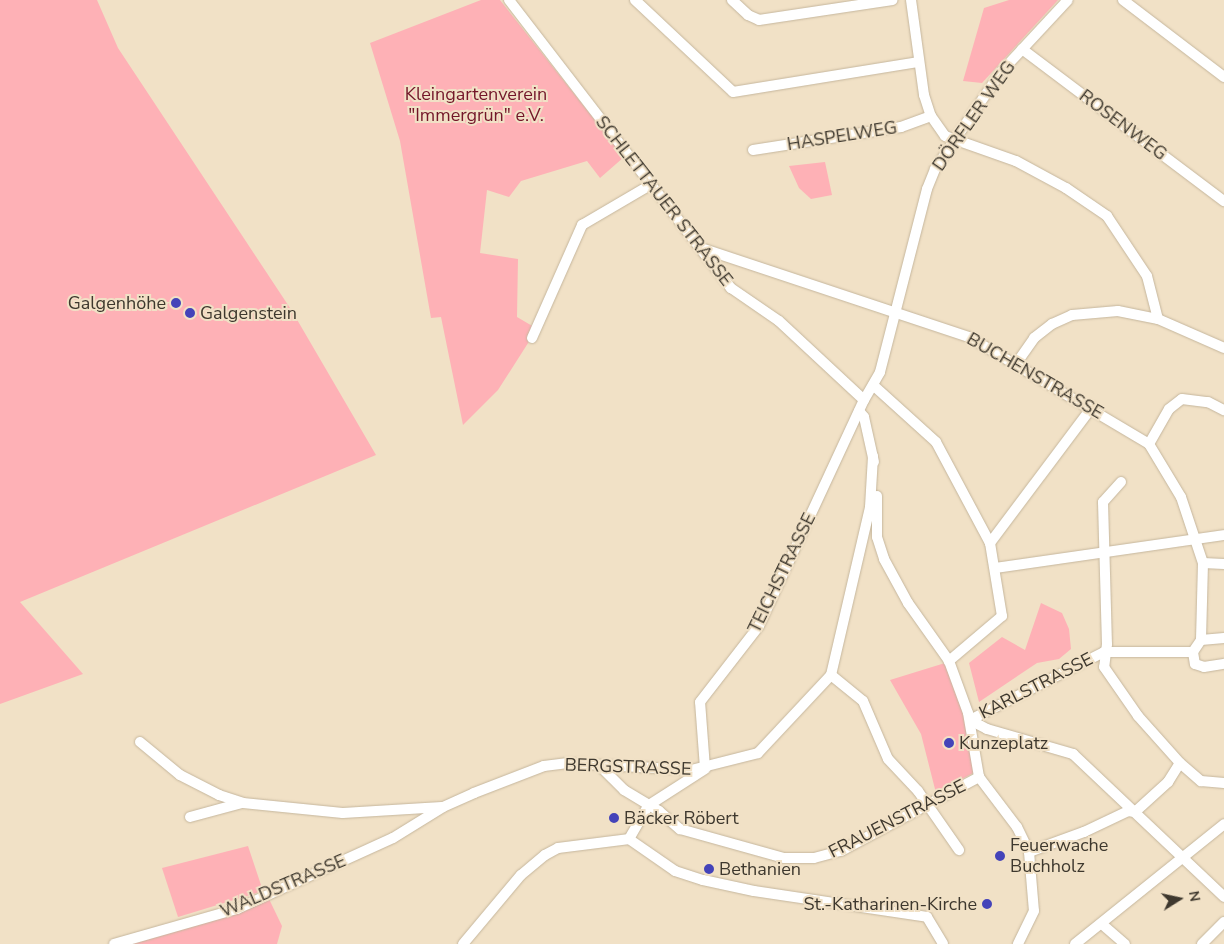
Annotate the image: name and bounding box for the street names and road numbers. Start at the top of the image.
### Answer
street label: DÖRFLER WEG [928,57,1020,175]
street label: ROSENWEG [1075,85,1171,165]
street label: SCHLETTAUER STRASSE [591,112,737,290]
street label: HASPELWEG [785,117,899,155]
street label: BUCHENSTRASSE [963,328,1107,424]
street label: TEICHSTRASSE [744,509,820,637]
street label: KARLSTRASSE [976,648,1096,724]
street label: BERGSTRASSE [564,754,692,780]
street label: FRAUENSTRASSE [825,775,969,863]
street label: WALDSTRASSE [217,850,349,922]

